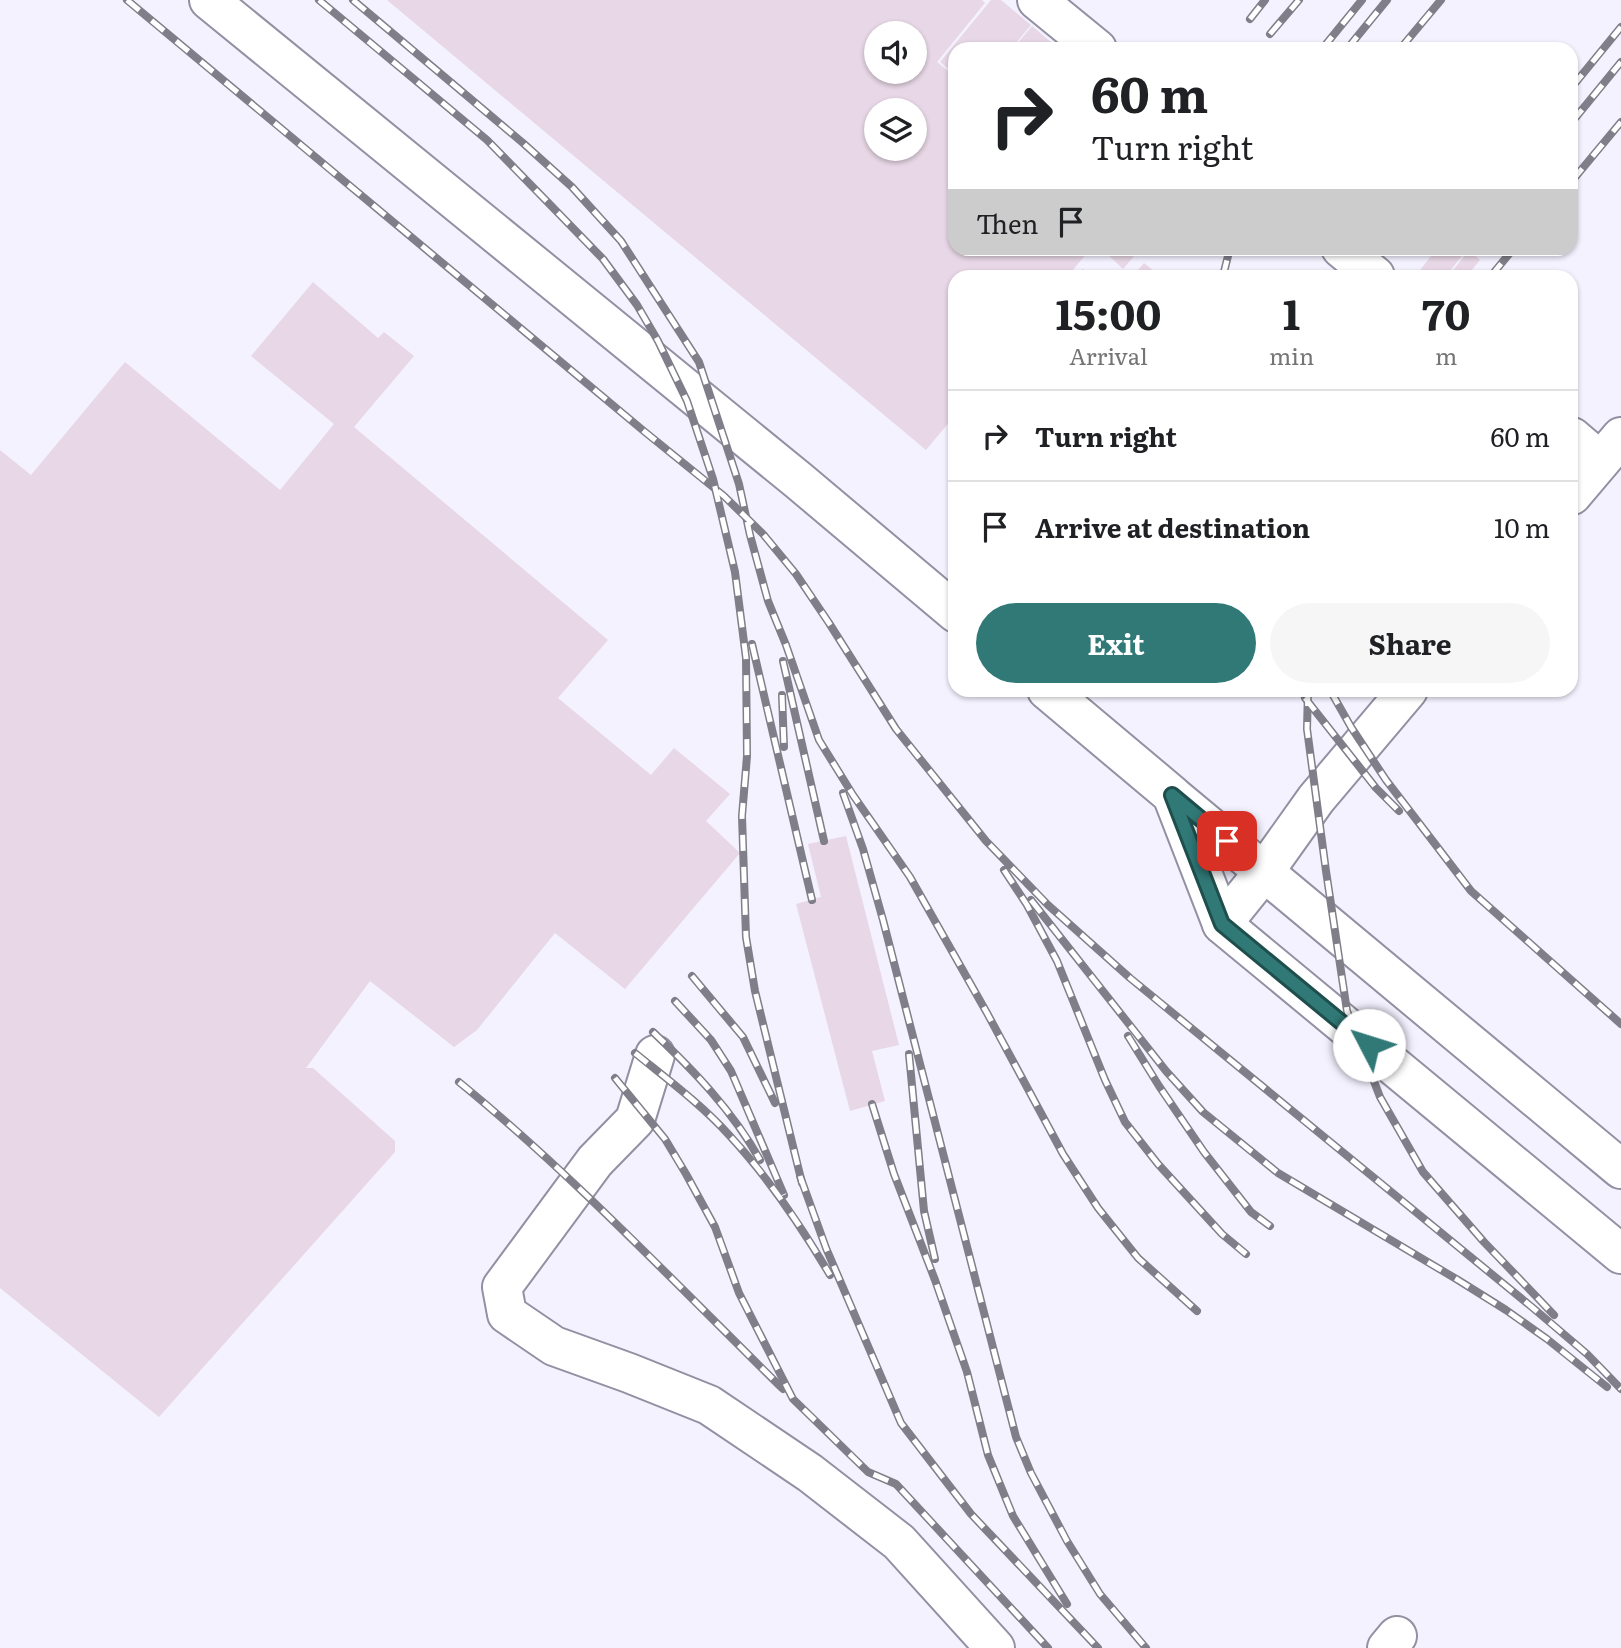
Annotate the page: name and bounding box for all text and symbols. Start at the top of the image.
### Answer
map controls [864,21,927,161]
button: sound [864,21,927,84]
text: 60 m [1091,55,1208,128]
icon: right [976,70,1067,161]
button: layers [864,98,927,161]
text: Turn right [1091,122,1253,170]
text: Then [976,203,1038,242]
icon: arrive [1052,203,1090,241]
text: 15:00 [1056,281,1161,343]
text: 1 [1283,281,1300,343]
text: 70 [1422,281,1470,343]
text: Arrival [1069,338,1148,372]
text: min [1269,338,1314,372]
text: m [1435,338,1457,372]
text: Turn right [1035,416,1177,455]
text: 60 m [1491,416,1550,455]
icon: right [976,417,1014,455]
text: Arrive at destination [1035,507,1310,546]
text: 10 m [1494,507,1550,546]
icon: arrive [976,508,1014,546]
button: Exit [976,603,1256,683]
button: Share [1270,603,1550,683]
pin [1197,811,1257,871]
icon: arrive [1208,822,1246,860]
position arrow [1332,1008,1406,1082]

